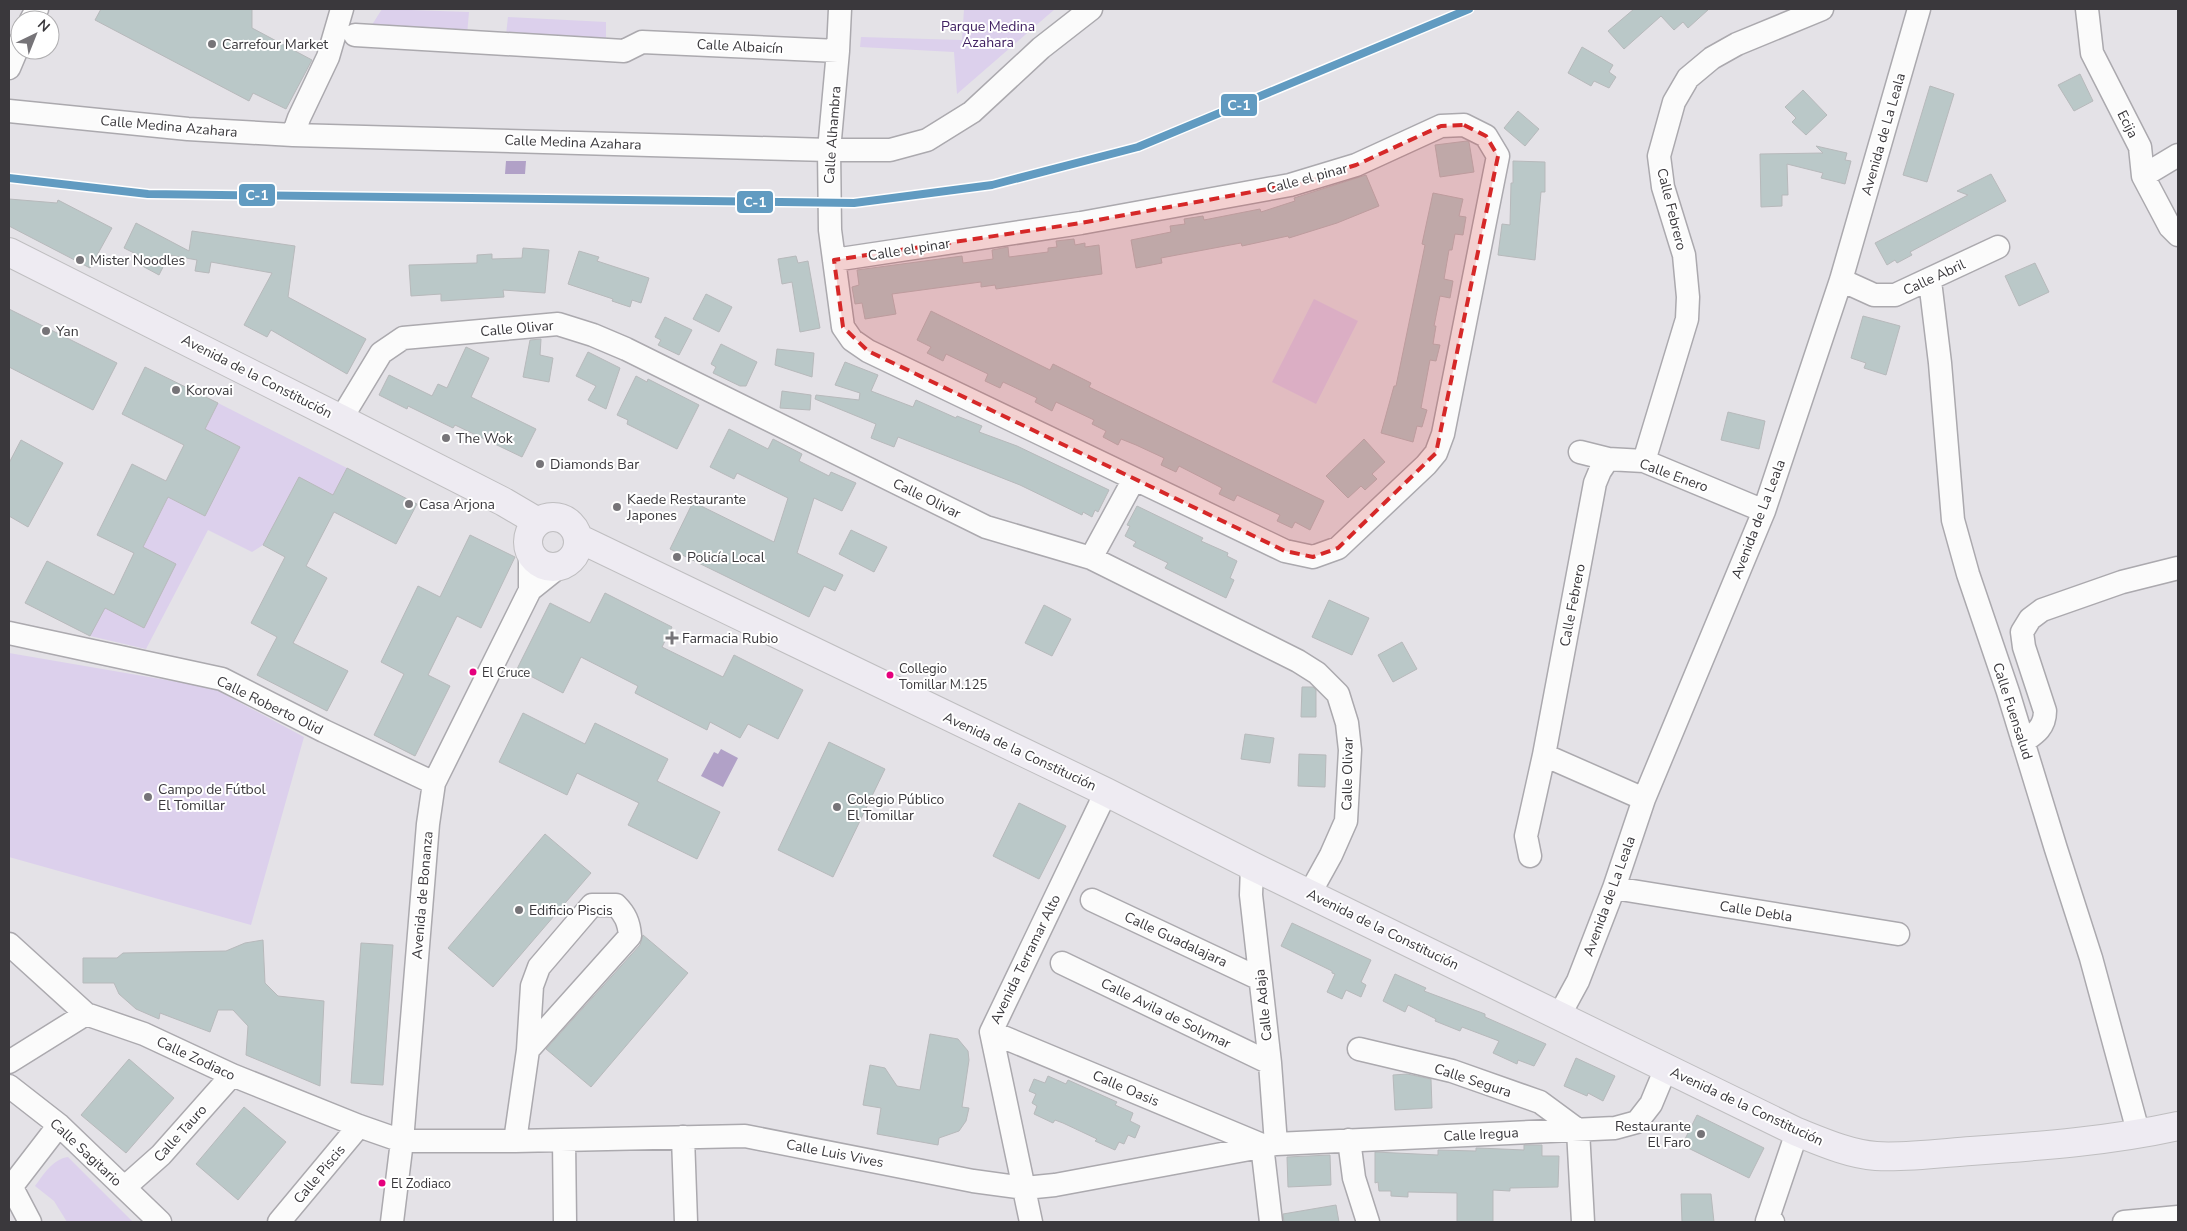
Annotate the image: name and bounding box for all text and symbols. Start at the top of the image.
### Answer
north arrow [10,10,60,60]
text: N [33,15,54,36]
park label: Parque Medina Azahara [941,17,1035,52]
place label: Carrefour Market [222,35,328,54]
street label: Calle Albaicín [696,35,784,58]
marker: Carrefour Market [206,38,218,50]
street label: Avenida de La Leala [1857,71,1910,198]
street label: Calle Alhambra [820,85,845,185]
line badge: C-1 [1220,93,1258,117]
text: C-1 [1227,96,1251,115]
street label: Ecija [2113,107,2143,141]
street label: Calle Medina Azahara [100,111,238,142]
street label: Calle Medina Azahara [504,131,642,154]
street label: Calle el pinar [1265,159,1350,198]
street label: Calle Febrero [1652,166,1691,252]
line badge: C-1 [238,183,276,207]
text: C-1 [245,186,269,205]
line badge: C-1 [736,190,774,214]
text: C-1 [743,193,767,212]
street label: Calle el pinar [867,234,951,265]
place label: Mister Noodles [90,251,185,270]
marker: Mister Noodles [74,254,86,266]
street label: Calle Abril [1900,254,1969,300]
street label: Calle Olivar [480,316,554,341]
place label: Yan [55,322,79,341]
marker: Yan [40,325,52,337]
street label: Avenida de la Constitución [178,330,335,423]
place label: Korovai [186,381,233,400]
marker: Korovai [170,384,182,396]
place label: The Wok [456,429,514,448]
marker: The Wok [440,432,452,444]
street label: Calle Enero [1637,454,1711,497]
place label: Diamonds Bar [550,455,639,474]
street label: Avenida de La Leala [1727,457,1790,582]
marker: Diamonds Bar [534,458,546,470]
street label: Calle Olivar [890,474,964,523]
place label: Kaede Restaurante Japones [626,490,746,525]
place label: Casa Arjona [419,495,495,514]
marker: Casa Arjona [403,498,415,510]
marker: Kaede Restaurante Japones [611,501,623,513]
place label: Policía Local [687,548,766,567]
marker: Policía Local [671,551,683,563]
street label: Calle Febrero [1555,562,1590,648]
place label: Farmacia Rubio [682,629,779,648]
marker: Farmacia Rubio [666,632,678,644]
place label: Collegio Tomillar M.125 [899,660,987,694]
street label: Calle Fuensalud [1988,660,2037,762]
place label: El Cruce [482,664,530,682]
marker: El Cruce [468,667,478,677]
marker: Collegio Tomillar M.125 [885,670,895,680]
street label: Calle Roberto Olid [213,671,326,739]
street label: Avenida de la Constitución [940,708,1099,795]
street label: Calle Olivar [1337,737,1358,811]
place label: Campo de Fútbol El Tomillar [158,780,267,815]
place label: Colegio Público El Tomillar [847,790,945,825]
marker: Campo de Fútbol El Tomillar [142,791,154,803]
marker: Colegio Público El Tomillar [831,801,843,813]
street label: Avenida de Bonanza [407,830,438,960]
street label: Avenida de La Leala [1579,833,1640,959]
street label: Avenida de la Constitución [1304,884,1462,975]
street label: Avenida Terramar Alto [986,891,1065,1027]
street label: Calle Debla [1718,896,1794,927]
place label: Edificio Piscis [529,901,613,920]
marker: Edificio Piscis [513,904,525,916]
street label: Calle Guadalajara [1121,907,1230,972]
street label: Calle Adaja [1250,968,1277,1042]
street label: Calle Avila de Solymar [1098,974,1234,1053]
street label: Calle Zodiaco [153,1032,238,1085]
street label: Calle Segura [1432,1059,1514,1102]
street label: Avenida de la Constitución [1667,1063,1826,1150]
street label: Calle Oasis [1090,1066,1162,1111]
street label: Calle Tauro [149,1100,211,1166]
street label: Calle Sagitario [46,1114,126,1191]
place label: Restaurante El Faro [1615,1117,1691,1152]
street label: Calle Iregua [1443,1123,1519,1146]
marker: Restaurante El Faro [1695,1128,1707,1140]
street label: Calle Luis Vives [785,1135,886,1172]
street label: Calle Piscis [289,1141,350,1208]
place label: El Zodiaco [391,1175,451,1193]
marker: El Zodiaco [377,1178,387,1188]

